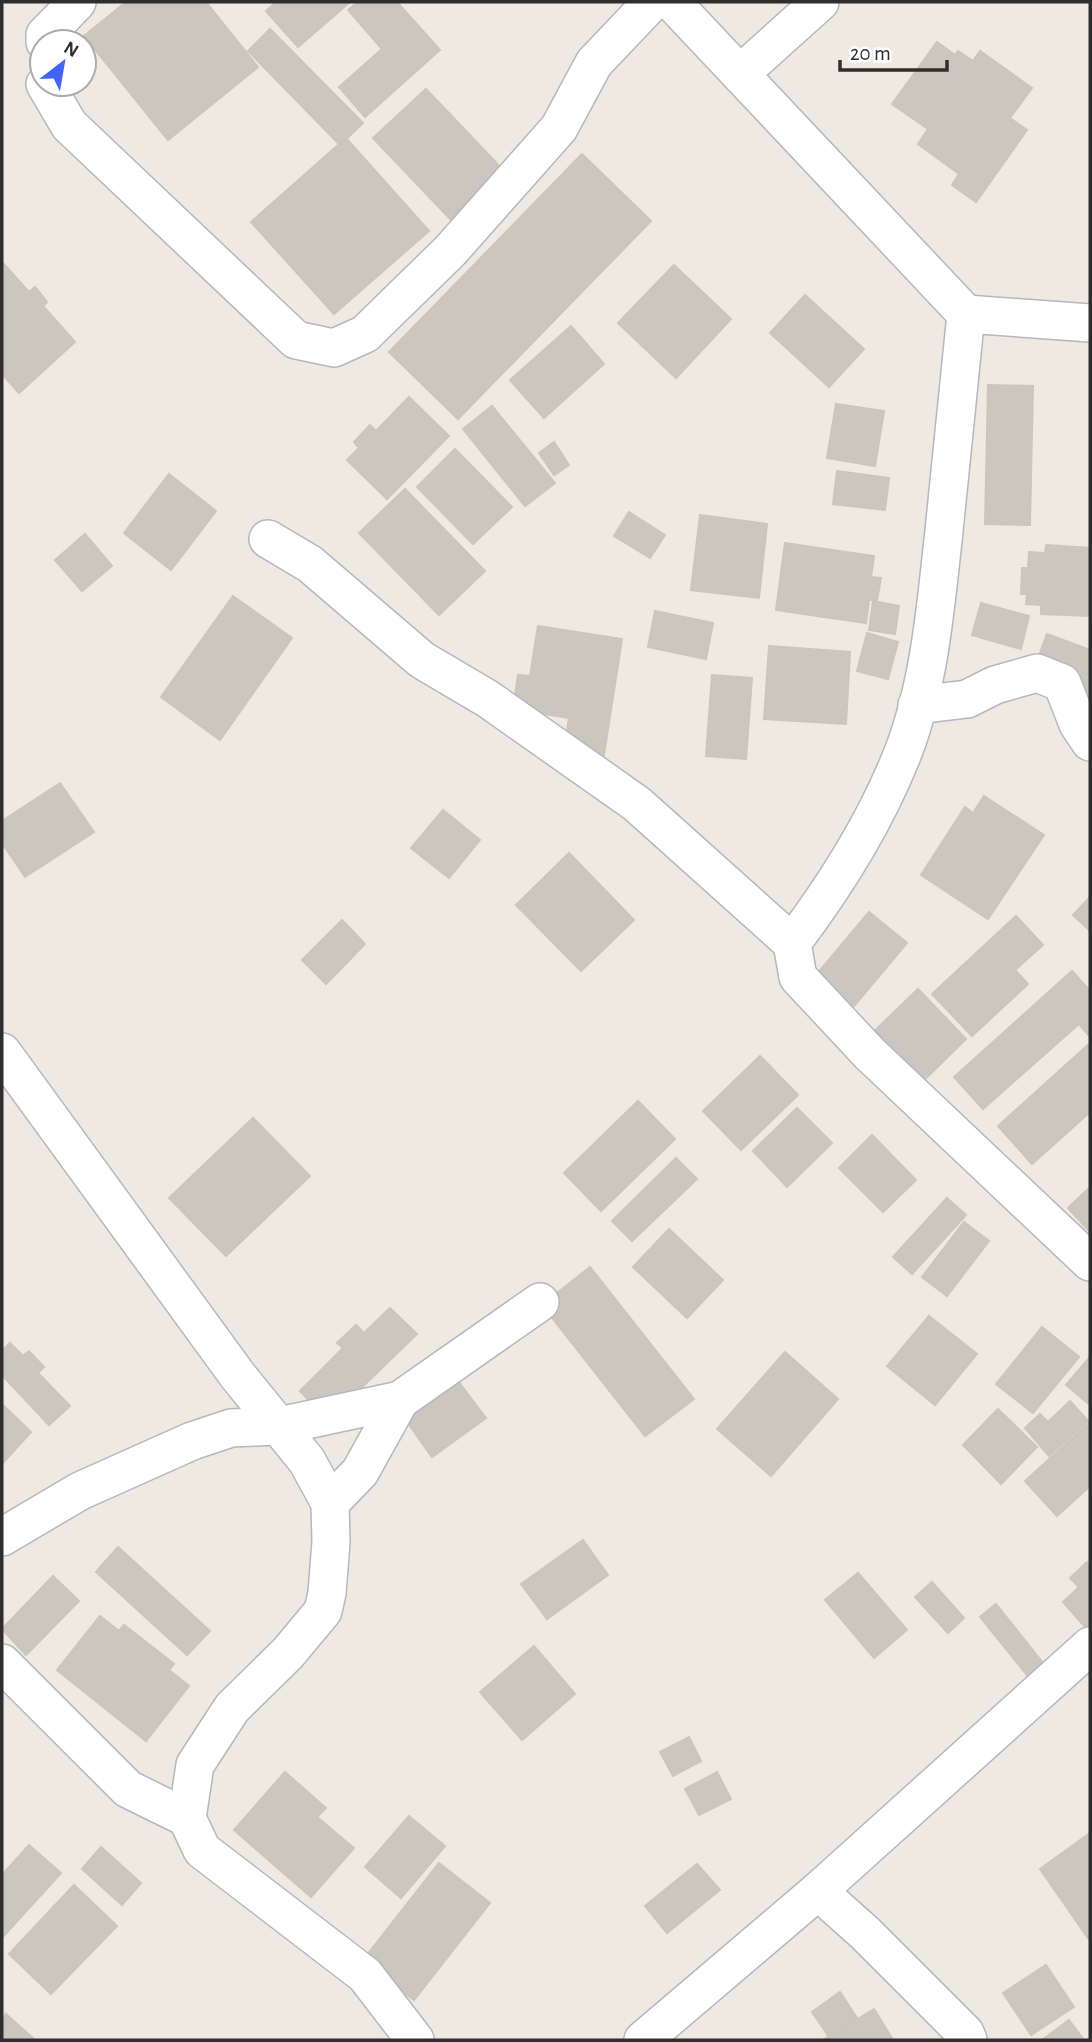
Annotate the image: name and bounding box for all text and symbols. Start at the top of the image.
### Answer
north arrow [28,28,98,98]
scale bar [840,28,947,72]
text: N [60,38,82,61]
text: 20 m [850,43,891,64]

